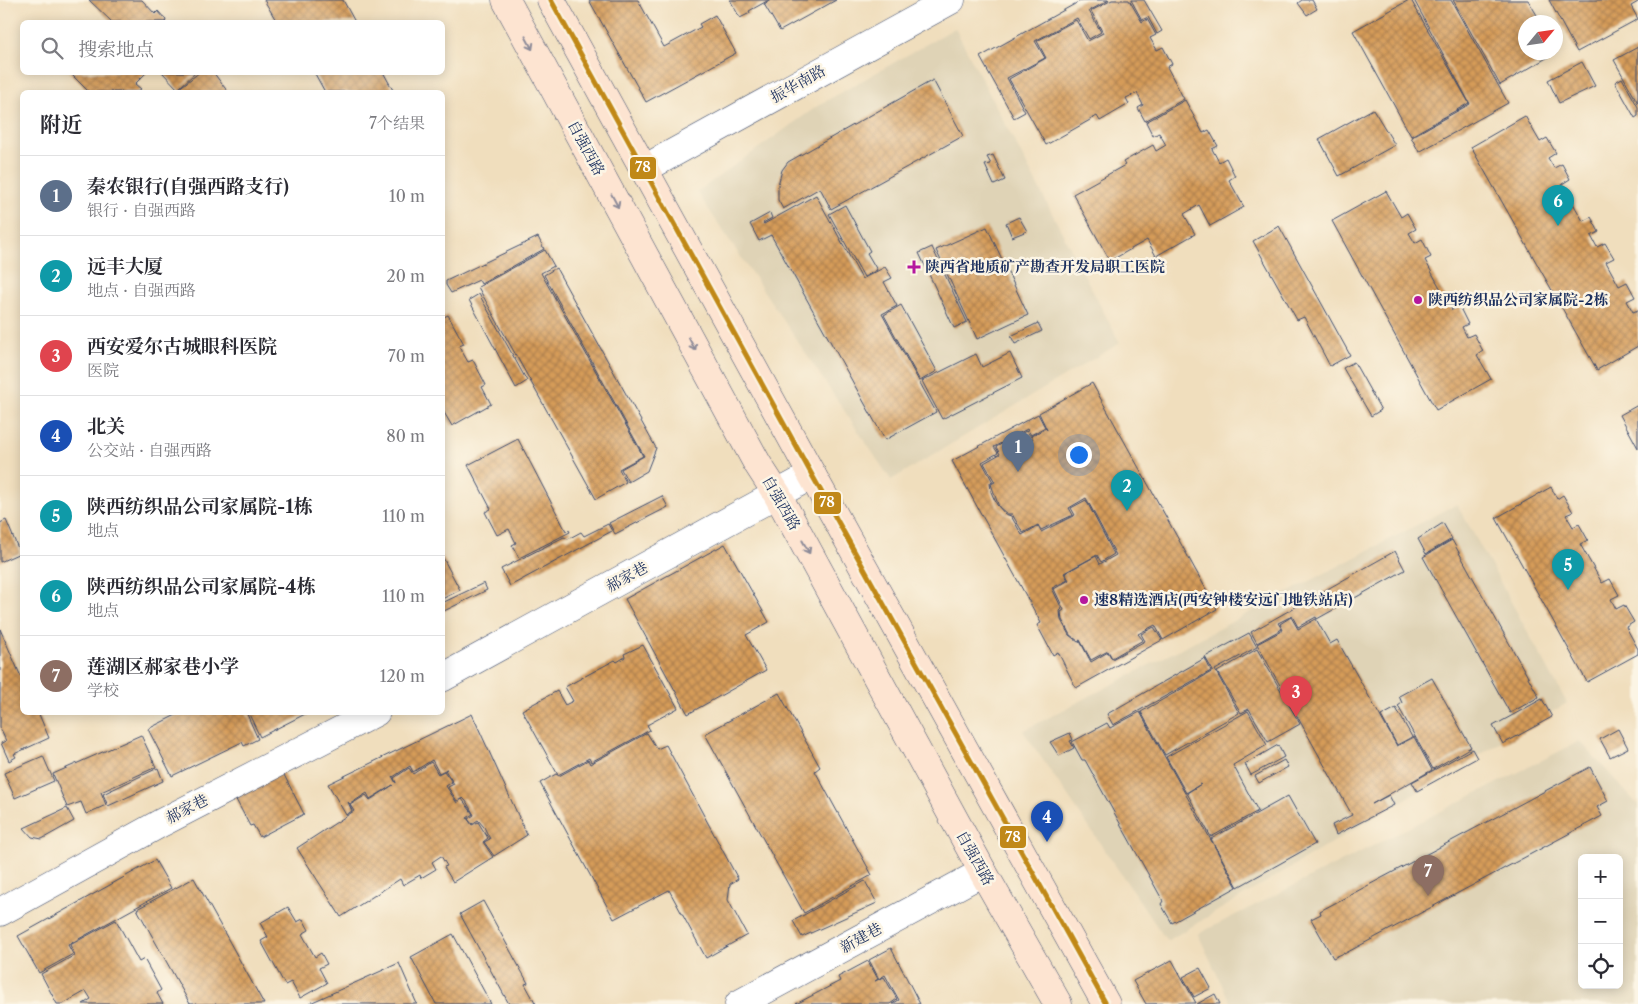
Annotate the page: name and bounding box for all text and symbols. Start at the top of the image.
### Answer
north arrow [1518,15,1563,60]
search box [20,20,445,75]
icon: search [38,34,66,62]
one-way arrow [525,35,534,50]
text: 搜索地点 [78,38,154,61]
street label: 振华南路 [767,61,829,106]
text: 附近 [40,112,82,137]
text: 7个结果 [369,113,425,133]
street label: 自强西路 [564,117,609,179]
line badge: 78 [629,156,657,180]
text: 78 [635,158,651,176]
text: 秦农银行(自强西路支行) [87,175,289,198]
pin: 6 [1542,185,1574,226]
text: 1 [52,186,60,206]
text: 10 m [389,186,425,206]
one-way arrow [611,193,620,208]
text: 银行 · 自强西路 [87,200,196,220]
text: 远丰大厦 [87,255,163,278]
place label: 陕西省地质矿产勘查开发局职工医院 [925,257,1165,276]
marker: 陕西省地质矿产勘查开发局职工医院 [907,260,921,274]
text: 2 [51,266,61,286]
text: 20 m [386,266,425,286]
text: 地点 · 自强西路 [87,280,196,300]
place label: 陕西纺织品公司家属院-2栋 [1428,290,1608,309]
marker: 陕西纺织品公司家属院-2栋 [1412,294,1424,306]
text: 西安爱尔古城眼科医院 [87,335,277,358]
one-way arrow [688,336,698,351]
text: 3 [51,346,61,366]
text: 70 m [388,346,425,366]
text: 医院 [87,360,119,380]
text: 北关 [87,415,125,438]
text: 4 [51,426,61,446]
text: 80 m [386,426,425,446]
pin: 1 [1002,431,1034,472]
text: 公交站 · 自强西路 [87,440,212,460]
your location [1066,442,1092,468]
pin: 2 [1111,470,1143,511]
street label: 自强西路 [758,472,805,533]
line badge: 78 [813,491,842,515]
text: 78 [819,493,835,511]
text: 陕西纺织品公司家属院-1栋 [87,495,313,518]
text: 5 [52,506,60,526]
text: 110 m [382,506,425,526]
text: 地点 [87,520,119,540]
one-way arrow [802,539,811,554]
pin: 5 [1552,549,1584,590]
street label: 郝家巷 [602,557,651,596]
text: 陕西纺织品公司家属院-4栋 [87,575,316,598]
text: 6 [51,586,61,606]
text: 110 m [382,586,425,606]
place label: 速8精选酒店(西安钟楼安远门地铁站店) [1094,590,1353,609]
marker: 速8精选酒店(西安钟楼安远门地铁站店) [1078,594,1090,606]
text: 地点 [87,600,119,620]
text: 莲湖区郝家巷小学 [87,655,239,678]
text: 7 [52,666,60,686]
text: 120 m [380,666,425,686]
pin: 3 [1280,676,1312,717]
text: 学校 [87,680,119,700]
street label: 郝家巷 [162,790,211,827]
pin: 4 [1031,801,1063,842]
line badge: 78 [999,825,1027,849]
street label: 自强西路 [953,827,998,889]
text: 78 [1005,828,1021,846]
map controls [1578,854,1623,989]
button: + [1578,854,1623,899]
pin: 7 [1412,855,1444,896]
button: − [1578,899,1623,944]
street label: 新建巷 [836,918,885,957]
button: locate [1578,944,1623,989]

